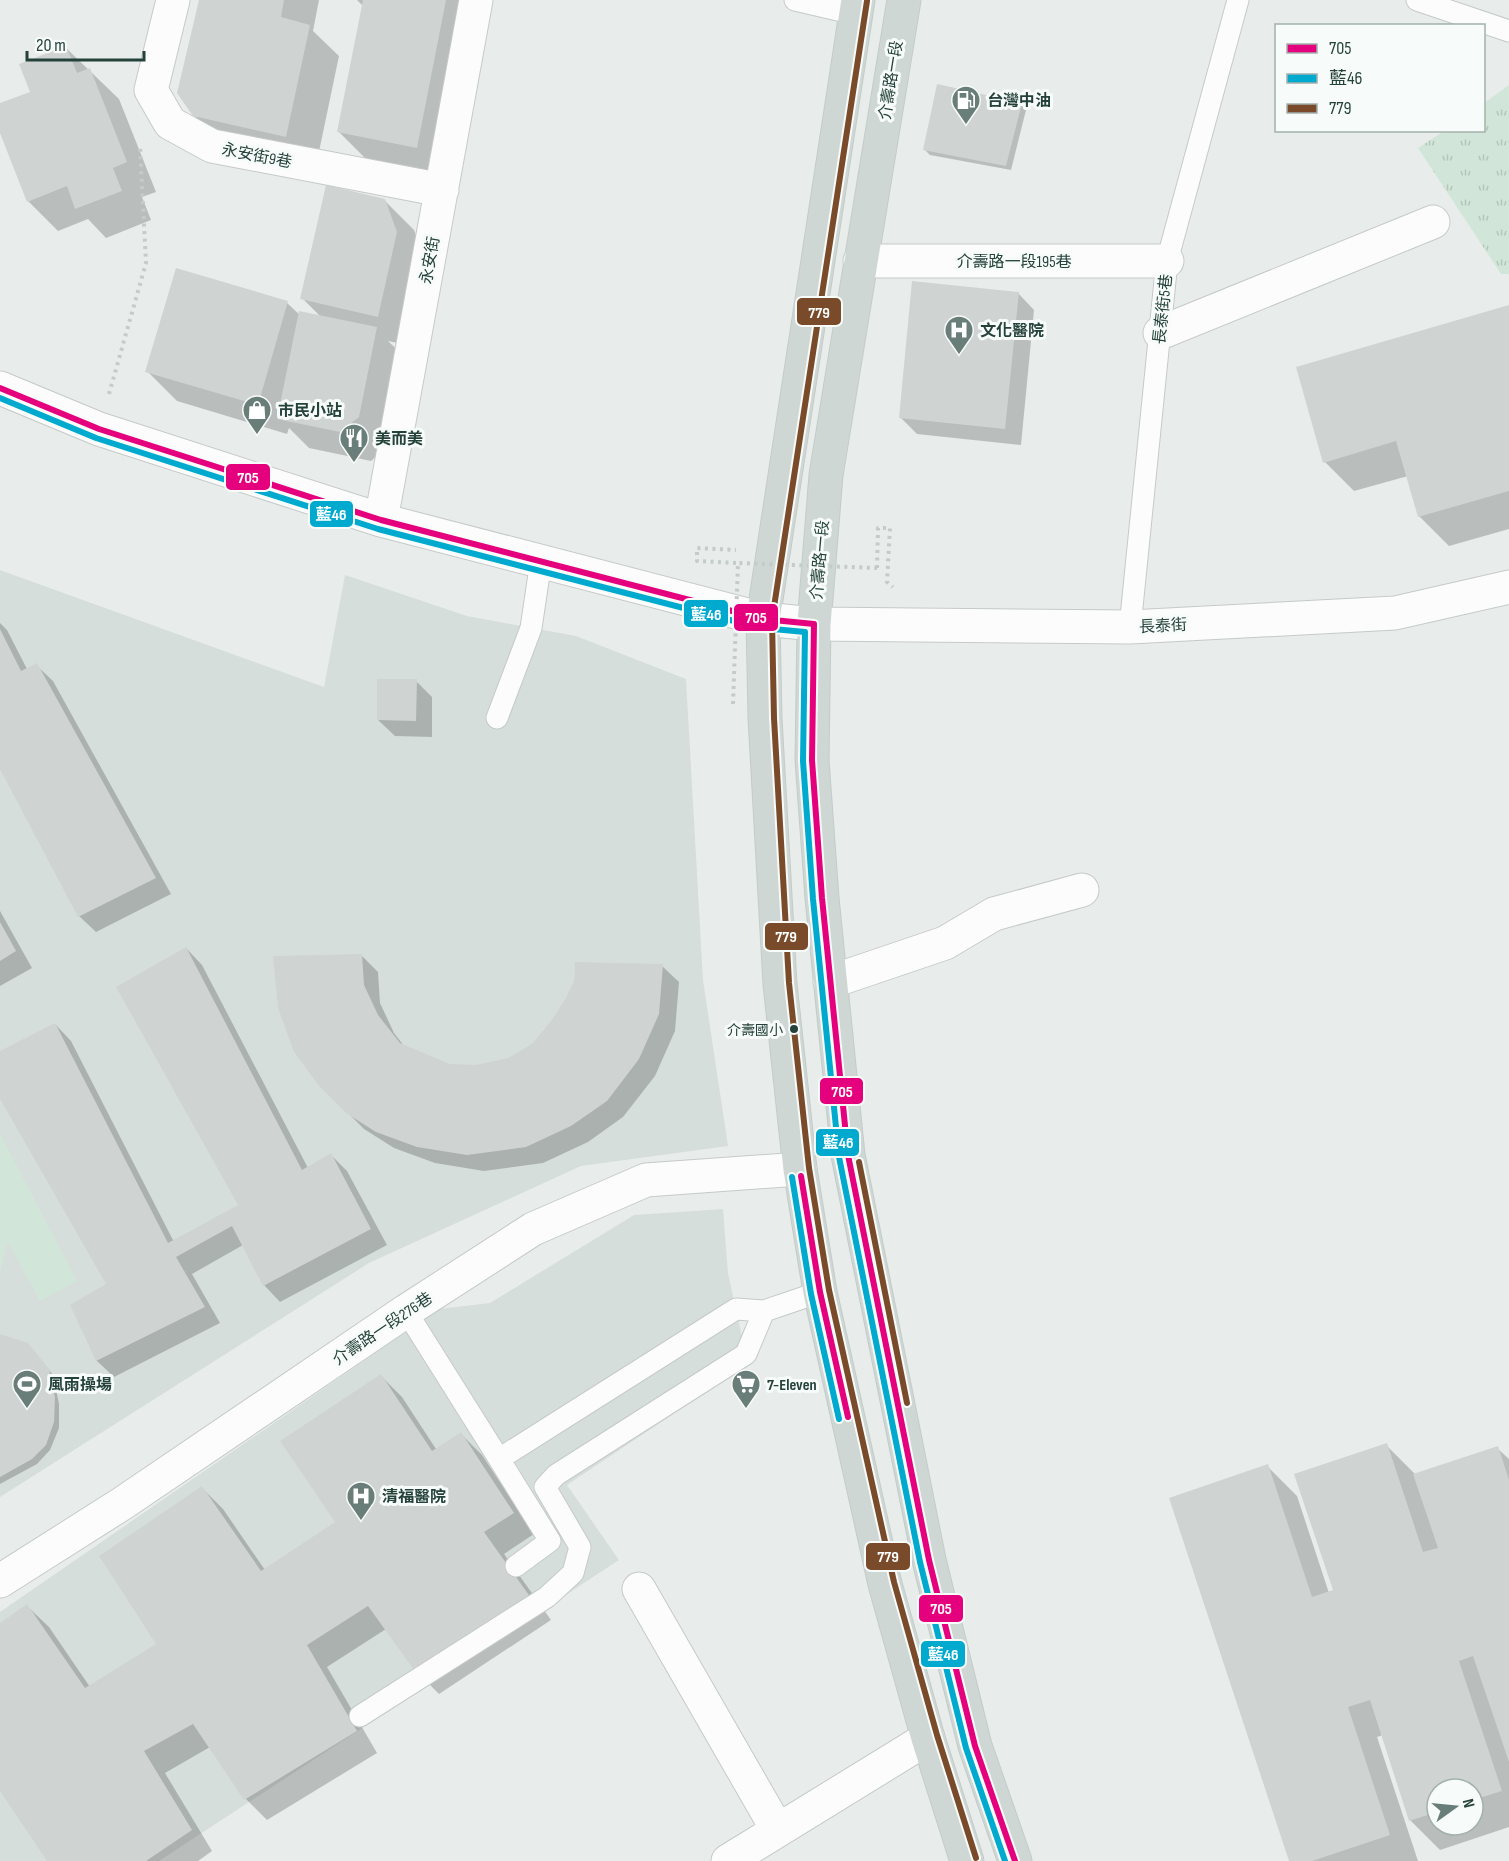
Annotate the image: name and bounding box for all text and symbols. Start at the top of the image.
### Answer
scale bar [27,24,144,62]
legend [1275,24,1485,132]
text: 20 m [36,35,66,56]
text: 705 [1329,38,1351,59]
street label: 介壽路一段 [876,39,907,121]
text: 藍46 [1329,68,1363,89]
fuel station icon: 台灣中油 [950,84,982,126]
place label: 台灣中油 [987,92,1051,111]
text: 779 [1329,98,1351,119]
street label: 永安街9巷 [220,140,293,173]
street label: 永安街 [417,235,444,286]
street label: 介壽路一段195巷 [956,253,1072,272]
street label: 長泰街5巷 [1150,273,1177,345]
line badge: 779 [796,297,842,326]
text: 779 [808,304,830,323]
hospital icon: 文化醫院 [943,314,975,356]
place label: 文化醫院 [980,321,1044,341]
shop icon: 市民小站 [241,394,273,436]
place label: 市民小站 [278,402,342,421]
restaurant icon: 美而美 [338,422,370,464]
place label: 美而美 [375,430,423,449]
line badge: 705 [225,463,271,491]
text: 705 [237,469,259,488]
line badge: 藍46 [309,500,354,528]
text: 藍46 [316,506,346,525]
street label: 介壽路一段 [808,519,833,601]
line badge: 藍46 [683,599,729,628]
line badge: 705 [733,603,779,632]
text: 藍46 [691,606,721,625]
text: 705 [745,609,767,628]
street label: 長泰街 [1139,616,1188,637]
line badge: 779 [764,922,809,951]
text: 779 [775,928,797,947]
place label: 介壽國小 [727,1022,783,1039]
marker: 介壽國小 [788,1023,800,1035]
line badge: 705 [819,1077,864,1105]
text: 705 [831,1083,853,1102]
line badge: 藍46 [815,1128,860,1157]
text: 藍46 [823,1134,853,1153]
street label: 介壽路一段276巷 [329,1289,436,1370]
sports icon: 風雨操場 [11,1368,43,1410]
supermarket icon: 7-Eleven [730,1368,762,1410]
place label: 風雨操場 [48,1376,112,1395]
place label: 7-Eleven [767,1376,817,1395]
hospital icon: 清福醫院 [345,1480,377,1522]
place label: 清福醫院 [382,1488,446,1507]
line badge: 779 [865,1542,911,1571]
text: 779 [877,1548,899,1567]
line badge: 705 [918,1594,964,1623]
text: 705 [930,1600,952,1619]
line badge: 藍46 [920,1640,966,1668]
text: 藍46 [928,1646,958,1665]
north arrow [1425,1777,1485,1837]
text: N [1458,1797,1478,1810]

